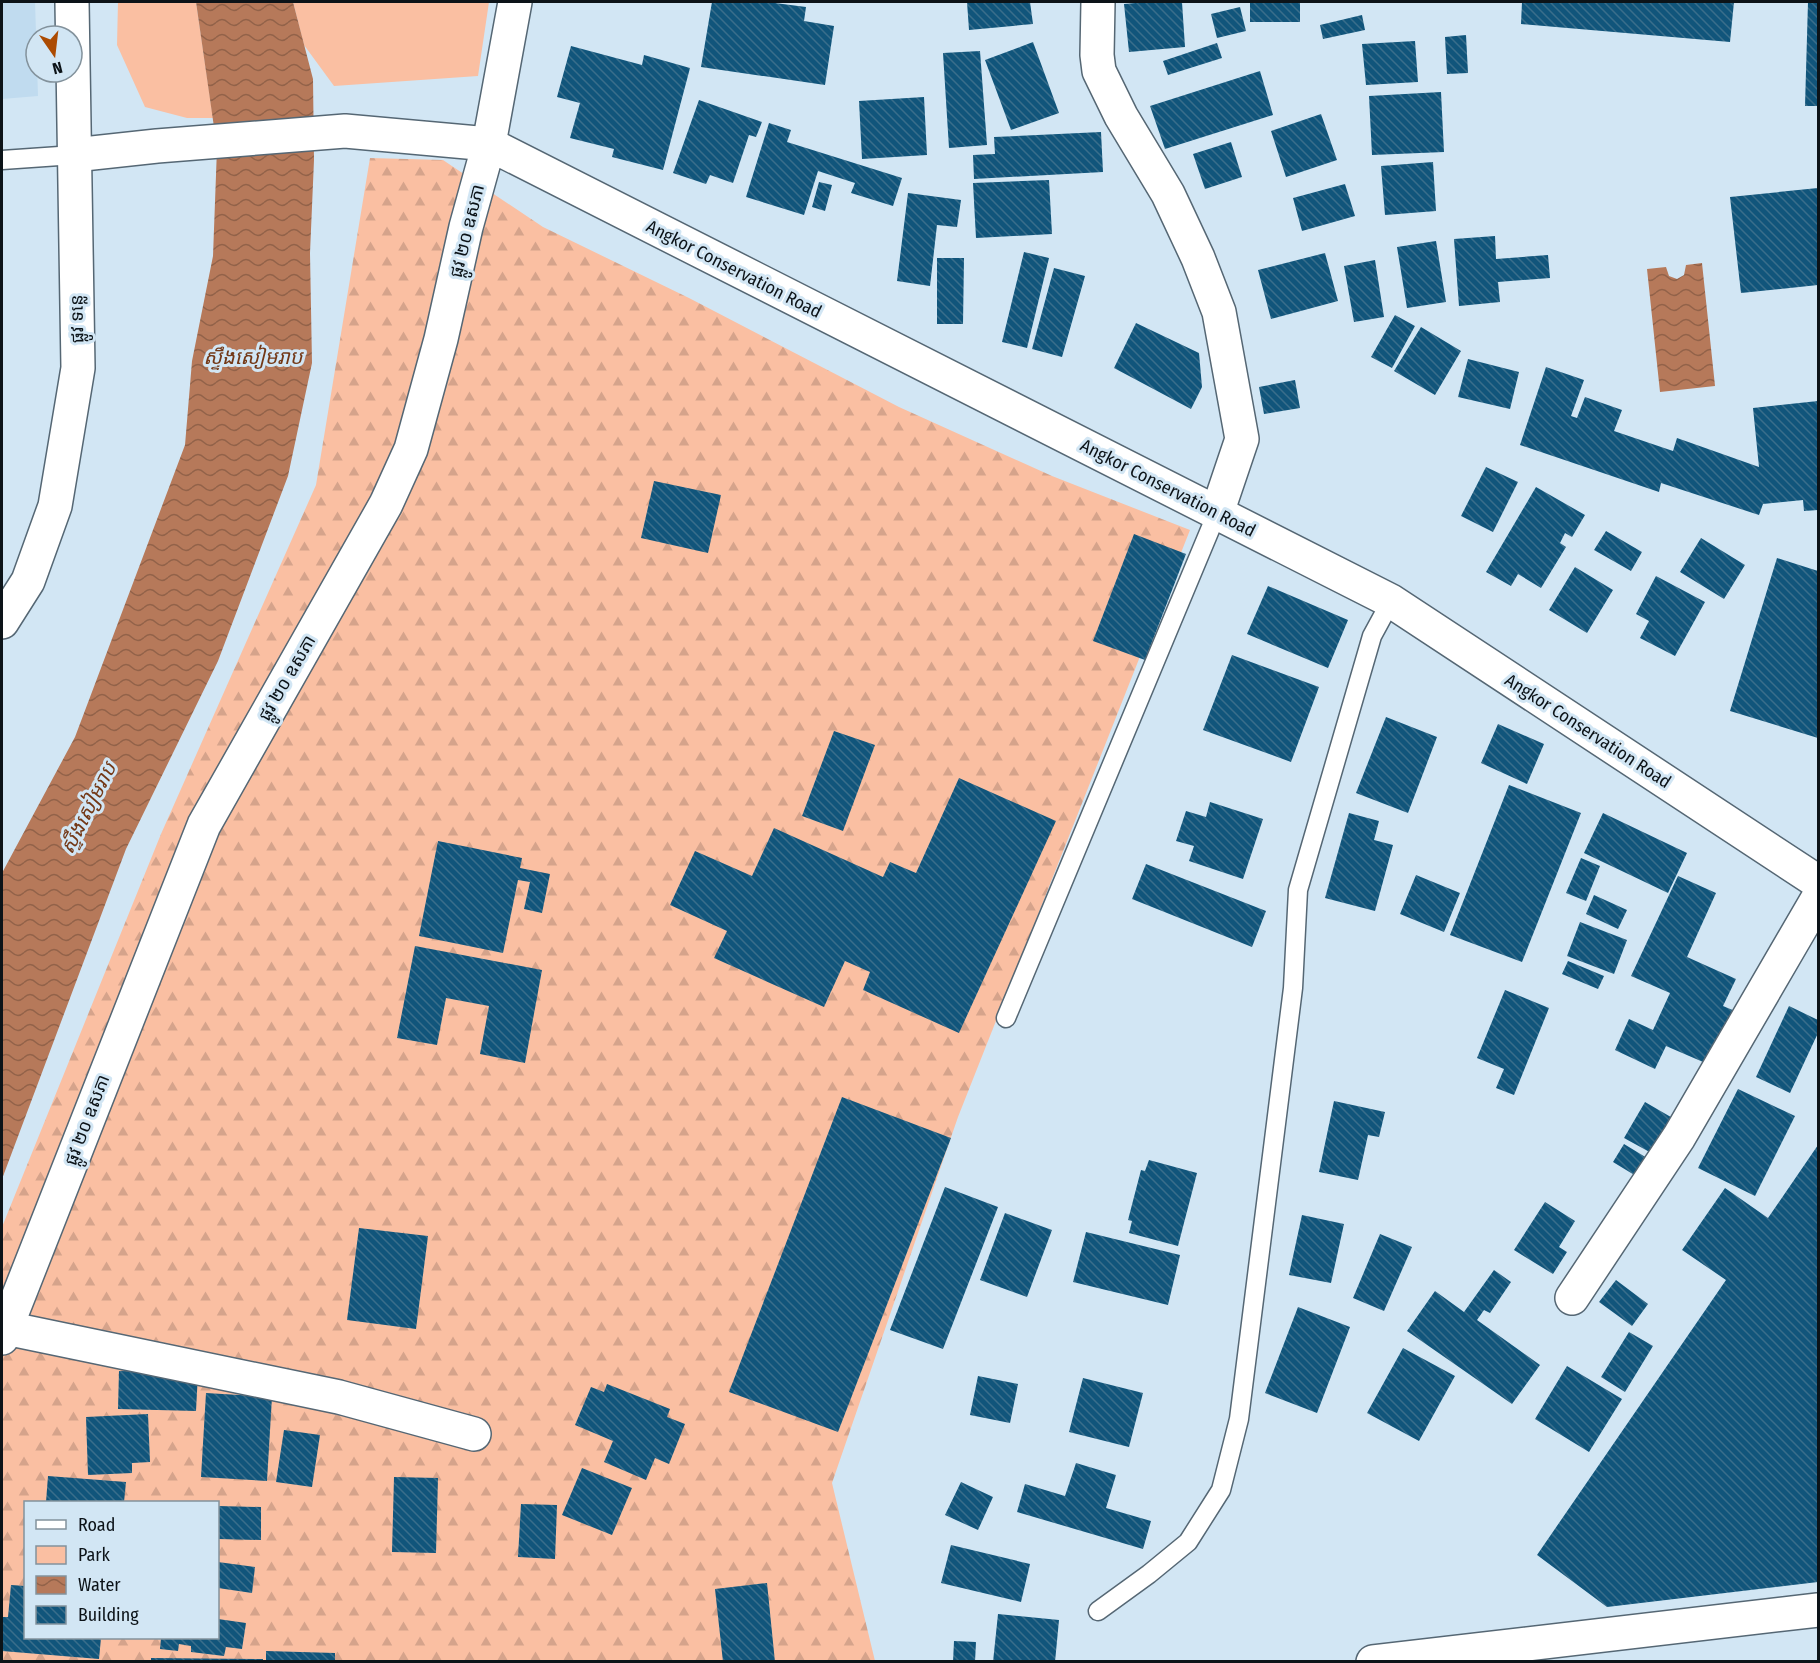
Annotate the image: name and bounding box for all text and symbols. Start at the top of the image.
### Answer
north arrow [24,24,84,84]
text: N [51,58,64,78]
street label: ផ្លូវ ២០ ឧសភា [445,182,494,281]
street label: Angkor Conservation Road [643,215,825,323]
street label: ផ្លូវ ទន្លេ [66,294,94,344]
water label: ស្ទឹងសៀមរាប [203,344,305,370]
street label: Angkor Conservation Road [1077,434,1259,542]
street label: ផ្លូវ ២០ ឧសភា [254,631,325,728]
street label: Angkor Conservation Road [1501,669,1675,793]
water label: ស្ទឹងសៀមរាប [54,756,123,858]
street label: ផ្លូវ ២០ ឧសភា [60,1071,119,1170]
legend [24,1501,219,1639]
text: Road [78,1514,115,1536]
text: Park [78,1544,111,1566]
text: Water [78,1574,121,1596]
text: Building [78,1604,139,1626]

